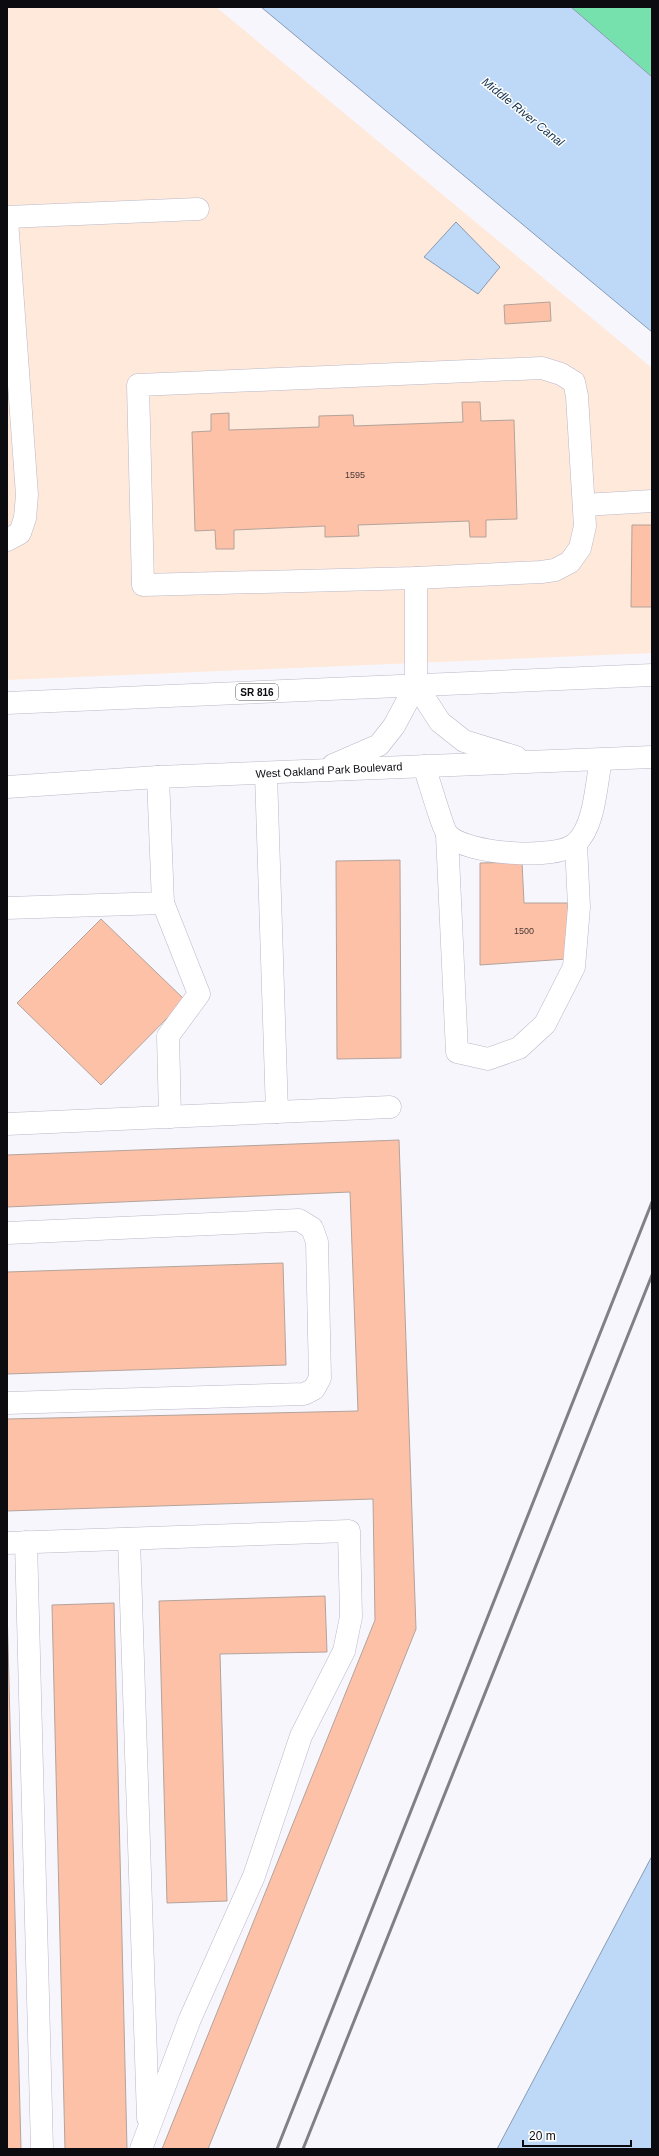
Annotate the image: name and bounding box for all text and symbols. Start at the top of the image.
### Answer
water label: Middle River Canal [479,75,567,150]
house number: 1595 [345,470,365,480]
road number: SR 816 [236,684,278,700]
street label: West Oakland Park Boulevard [255,760,403,780]
house number: 1500 [514,926,534,936]
scale bar [523,2122,631,2148]
text: 20 m [529,2129,556,2143]

